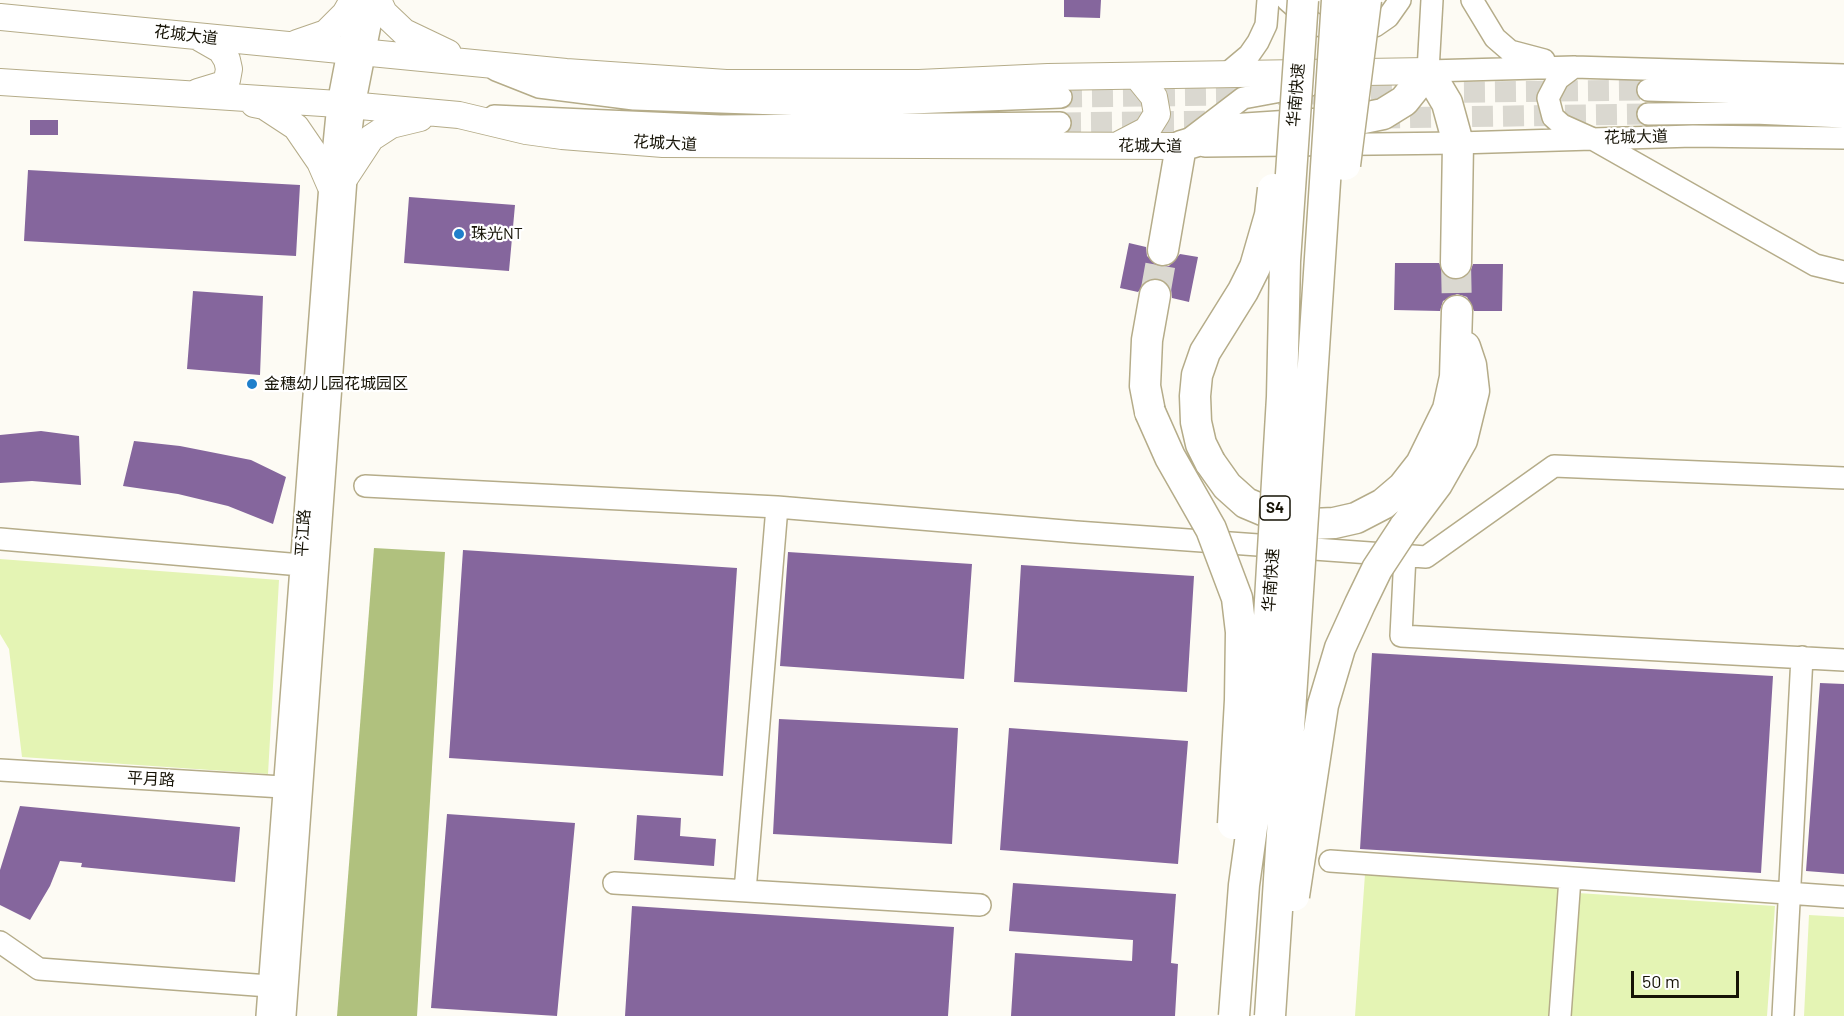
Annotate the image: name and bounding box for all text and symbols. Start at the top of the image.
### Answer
street label: 花城大道 [153,22,219,48]
street label: 华南快速 [1284,62,1308,128]
street label: 花城大道 [1604,127,1668,147]
street label: 花城大道 [633,132,697,154]
street label: 花城大道 [1118,136,1182,156]
place label: 珠光NT [471,224,523,244]
marker: 珠光NT [452,227,466,241]
place label: 金穗幼儿园花城园区 [264,374,408,394]
marker: 金穗幼儿园花城园区 [245,377,259,391]
road number: S4 [1260,496,1290,520]
street label: 平江路 [292,508,314,558]
street label: 华南快速 [1259,547,1283,613]
street label: 平月路 [127,768,175,790]
scale bar [1634,959,1742,997]
text: 50 m [1642,970,1680,992]

